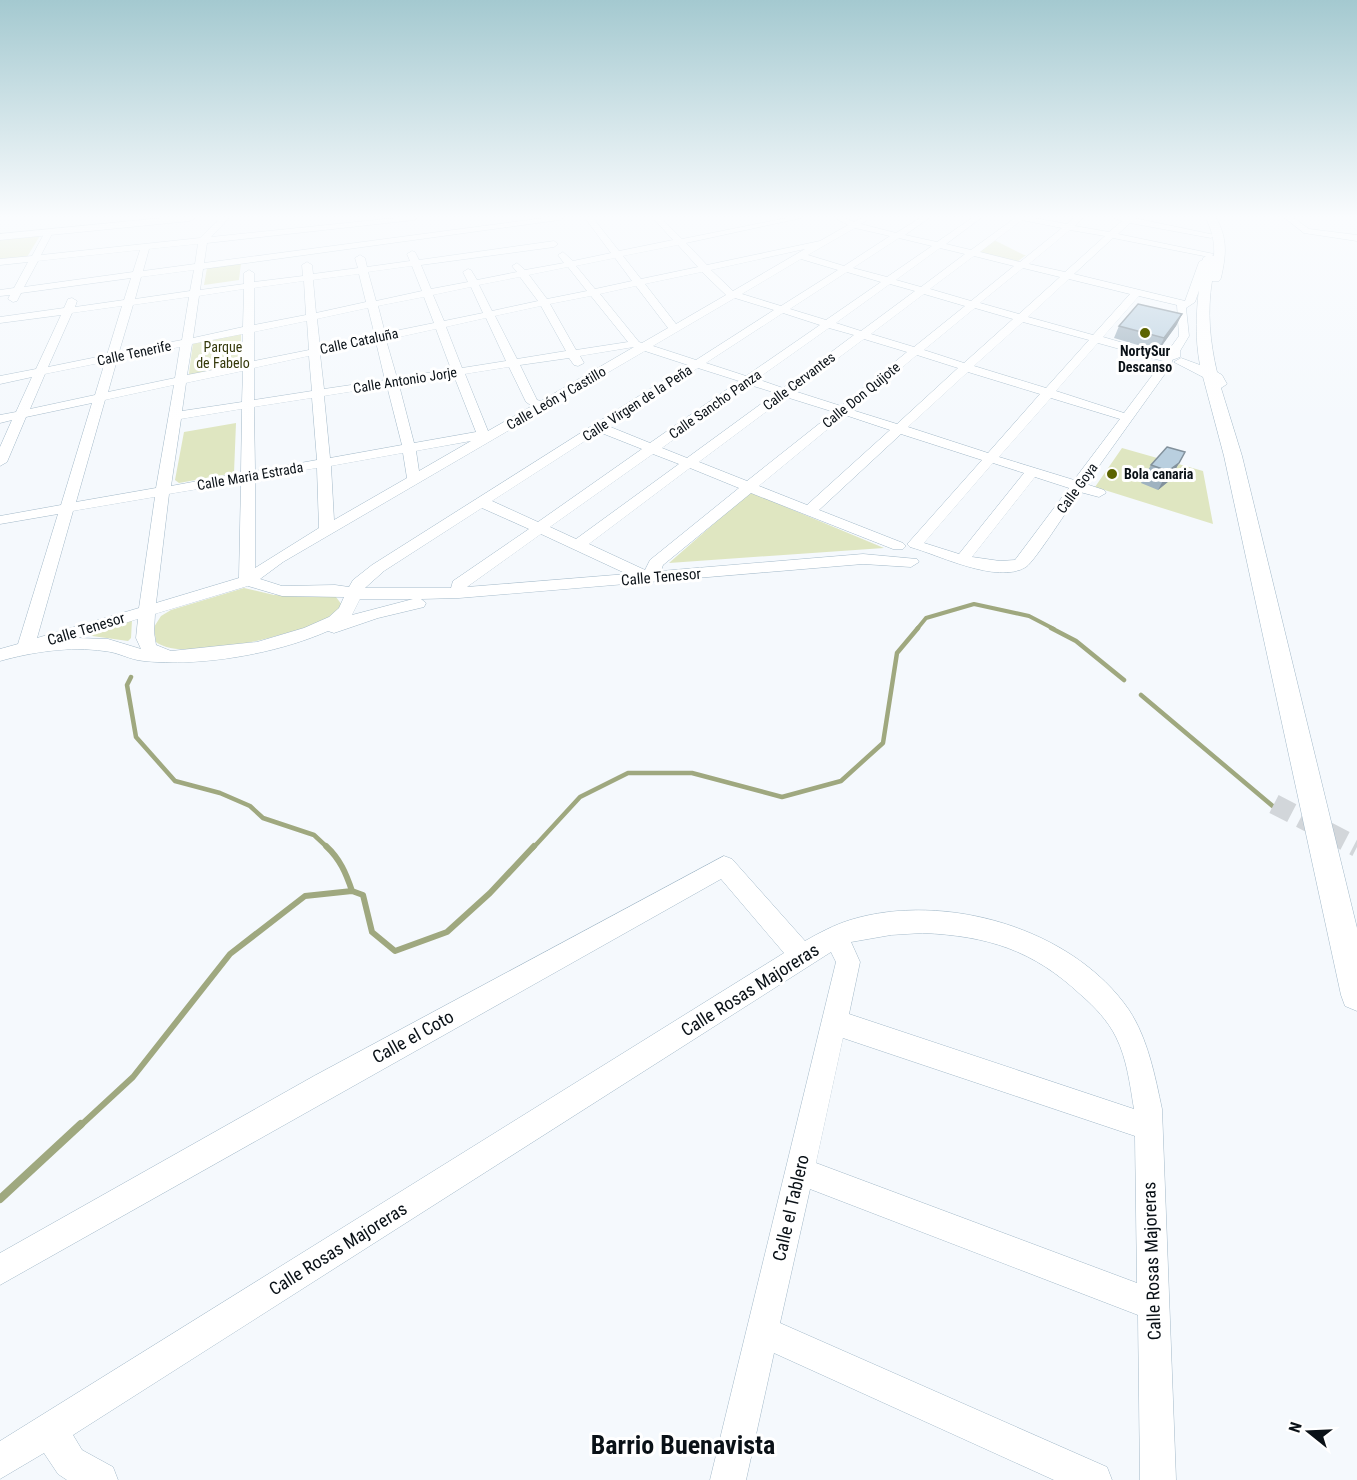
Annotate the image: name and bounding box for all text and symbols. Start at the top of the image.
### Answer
street label: Calle Cataluña [318,325,400,357]
marker: NortySur Descanso [1138,326,1152,340]
street label: Calle Tenerife [95,337,173,369]
park label: Parque de Fabelo [196,339,250,371]
place label: NortySur Descanso [1118,343,1172,375]
street label: Calle Cervantes [760,349,838,413]
street label: Calle Don Quijote [819,359,903,431]
street label: Calle Virgen de la Peña [579,362,695,444]
street label: Calle León y Castillo [504,363,608,433]
street label: Calle Antonio Jorje [352,364,458,396]
street label: Calle Sancho Panza [666,366,764,442]
street label: Calle Maria Estrada [196,459,304,493]
street label: Calle Goya [1053,460,1101,516]
place label: Bola canaria [1124,466,1194,482]
marker: Bola canaria [1105,467,1119,481]
street label: Calle Tenesor [620,565,702,589]
street label: Calle Tenesor [45,609,127,649]
street label: Calle Rosas Majoreras [677,939,822,1040]
street label: Calle el Coto [368,1006,457,1068]
street label: Calle el Tablero [768,1153,813,1263]
street label: Calle Rosas Majoreras [1138,1181,1165,1341]
street label: Calle Rosas Majoreras [265,1198,410,1299]
north arrow [1279,1402,1339,1462]
text: N [1285,1420,1306,1435]
district label: Barrio Buenavista [591,1430,775,1460]

